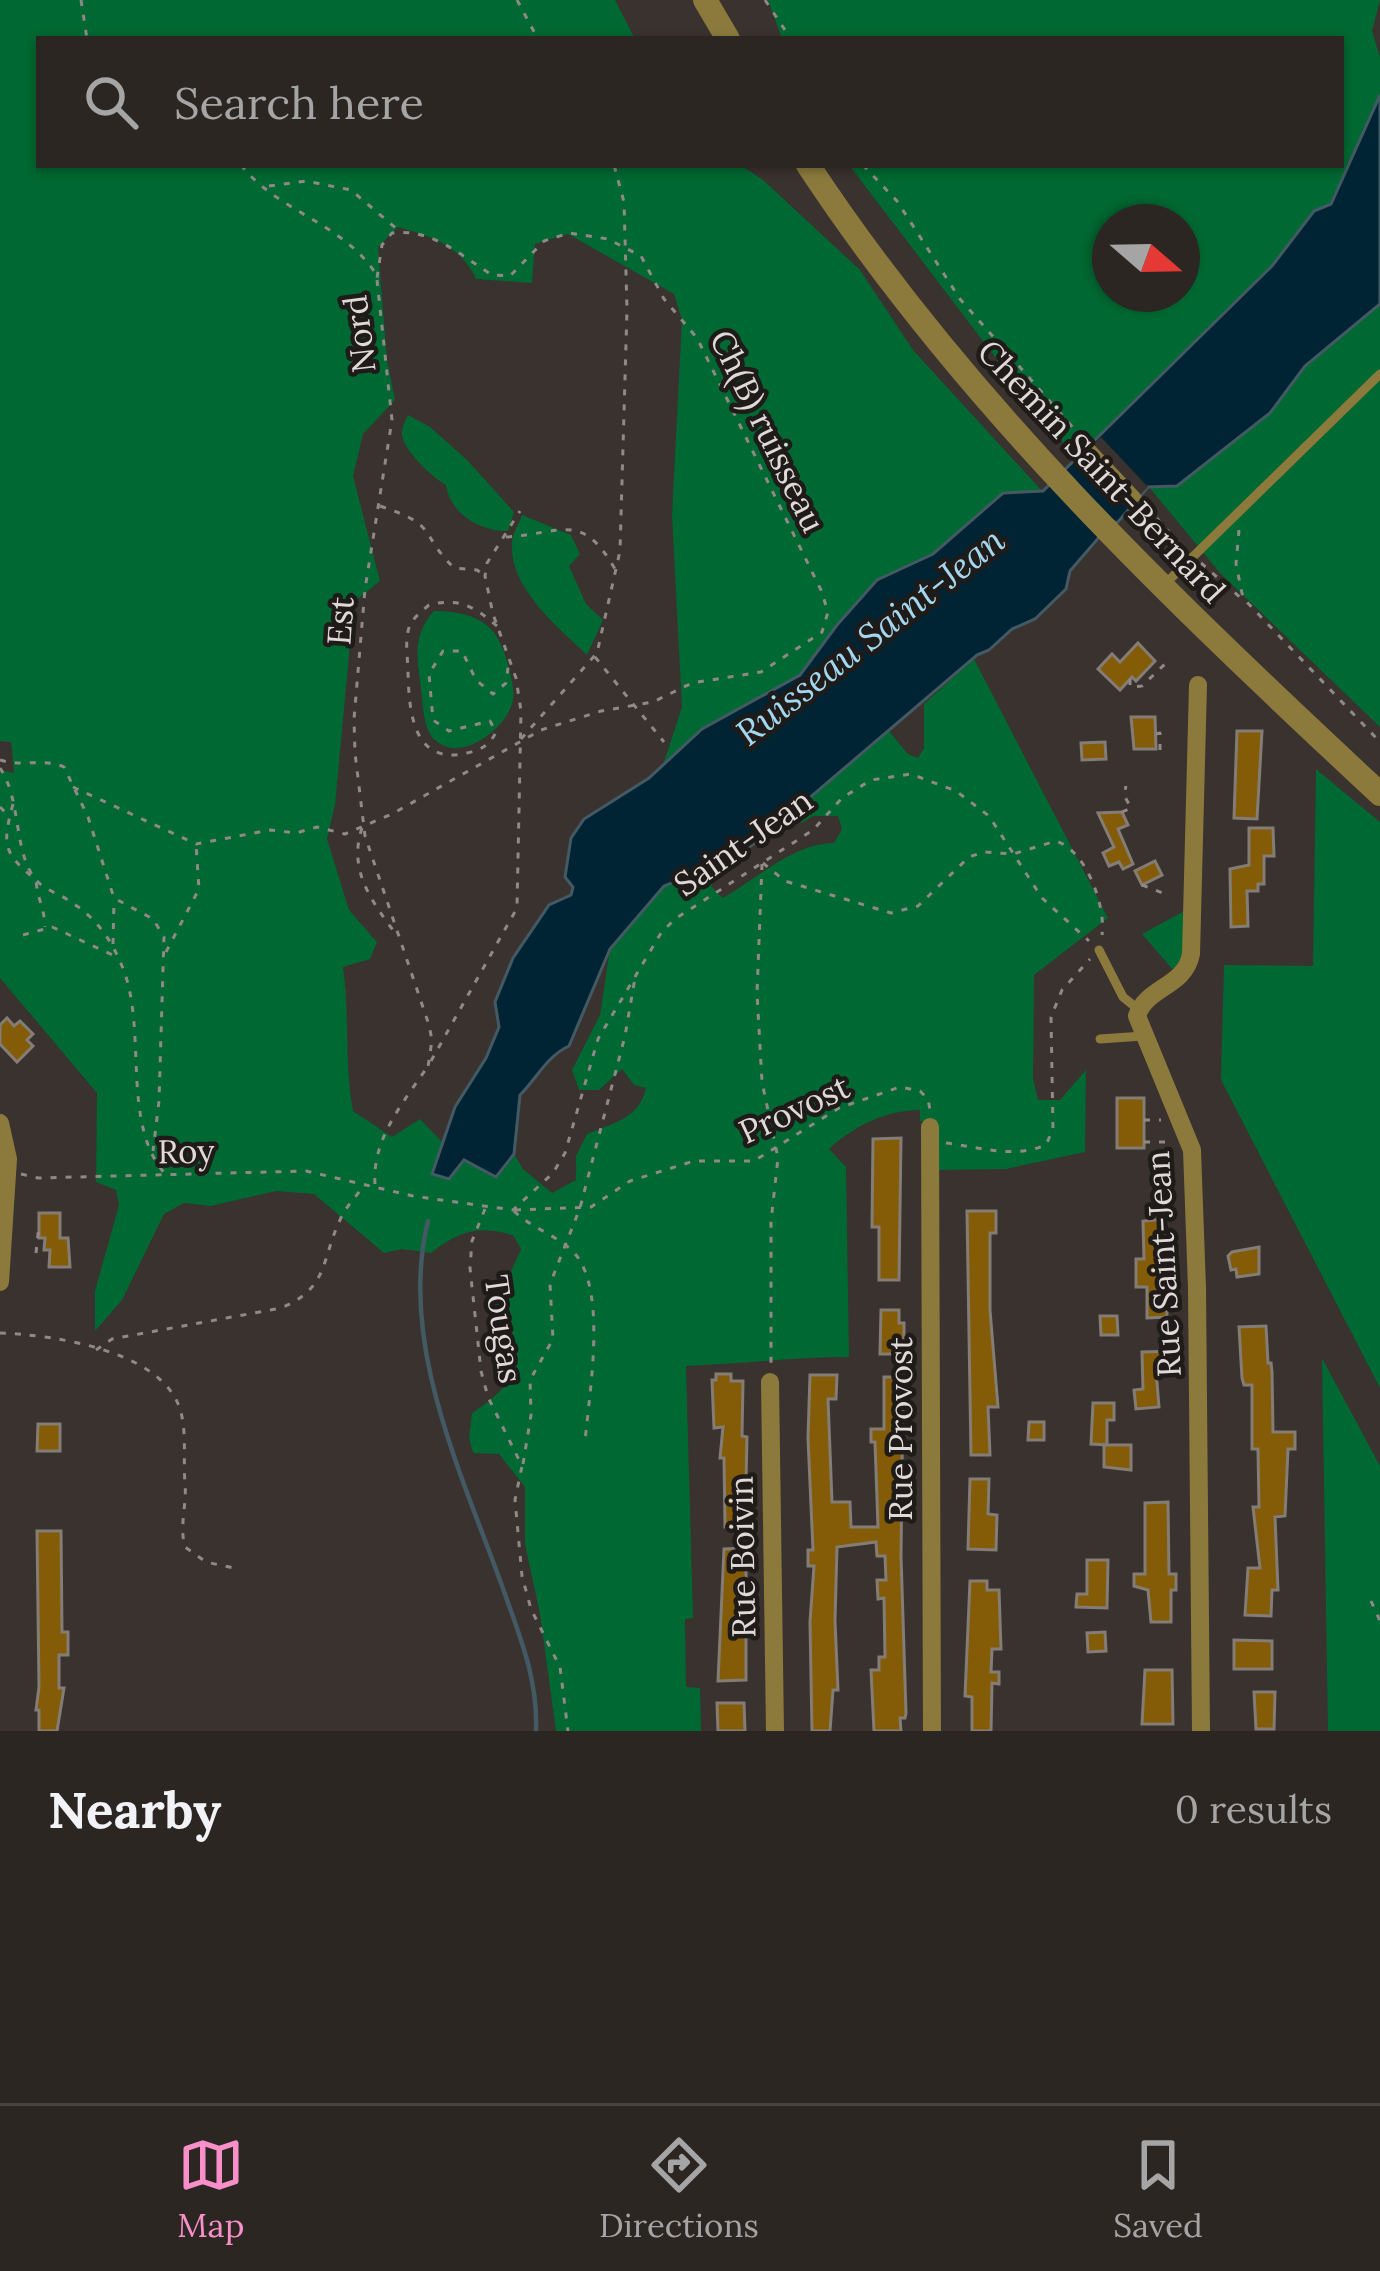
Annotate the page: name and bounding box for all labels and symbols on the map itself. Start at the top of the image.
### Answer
north arrow [1092,204,1200,312]
street label: Nord [333,293,385,375]
street label: Ch(B) ruisseau [701,323,835,539]
street label: Chemin Saint-Bernard [969,331,1235,611]
water label: Ruisseau Saint-Jean [726,517,1014,755]
street label: Est [317,595,363,647]
street label: Saint-Jean [666,779,820,905]
street label: Provost [732,1065,856,1153]
street label: Roy [157,1129,215,1172]
street label: Rue Saint-Jean [1136,1150,1190,1378]
street label: Tougas [476,1272,532,1386]
street label: Rue Provost [879,1337,921,1521]
street label: Rue Boivin [720,1476,764,1638]

